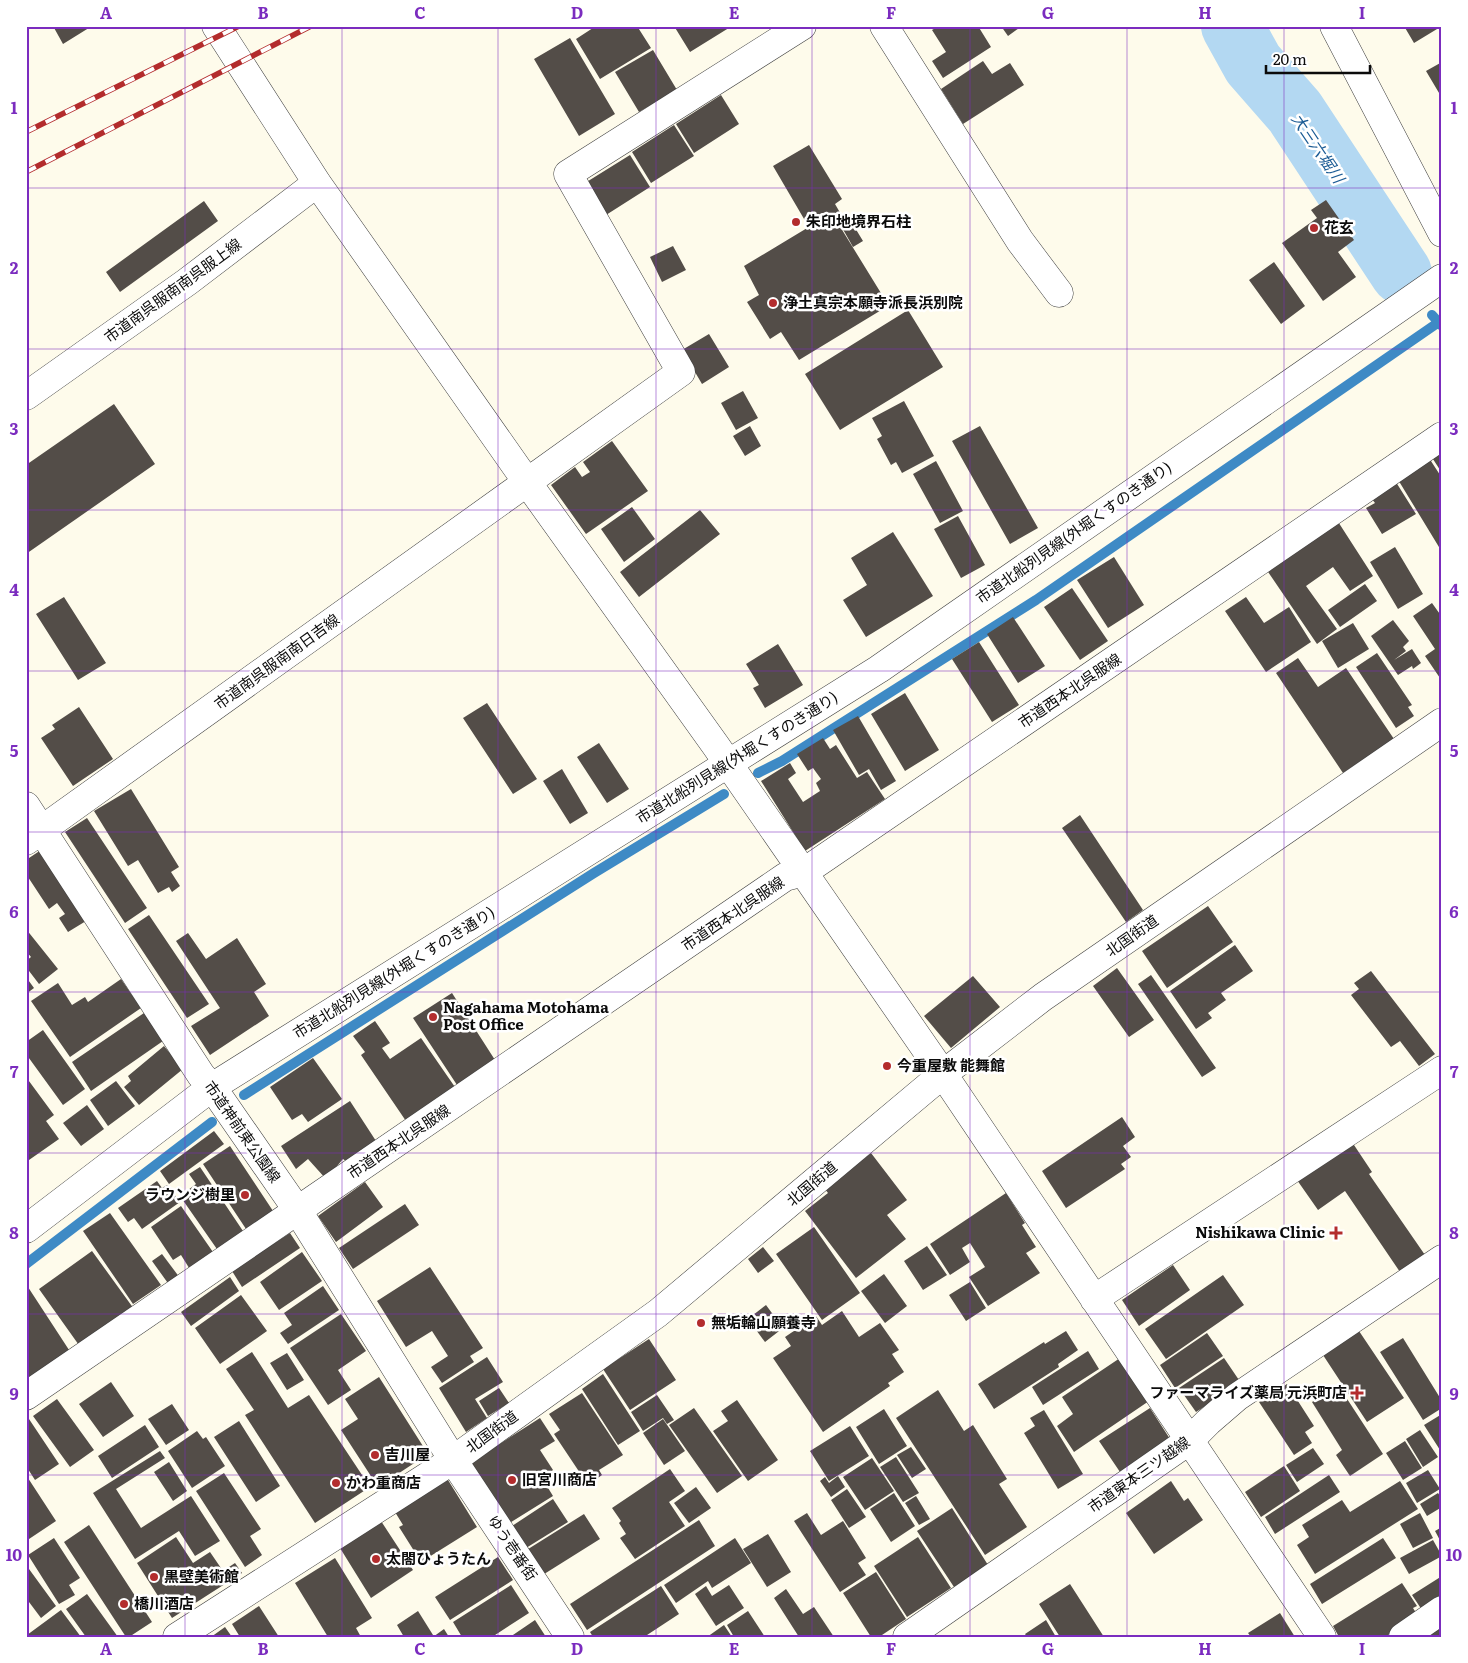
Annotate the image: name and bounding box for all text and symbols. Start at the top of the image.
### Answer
text: A [100,0,112,24]
text: B [257,0,269,24]
text: C [414,0,426,24]
text: D [571,0,583,24]
text: E [729,0,740,24]
text: F [886,0,896,24]
text: G [1042,0,1054,24]
text: H [1198,0,1212,24]
text: I [1359,0,1365,24]
scale bar [1266,42,1369,74]
text: 20 m [1273,47,1307,70]
text: 1 [11,95,18,119]
text: 1 [1451,95,1458,119]
water label: 大三六堀川 [1287,108,1352,189]
place label: 朱印地境界石柱 [806,209,911,232]
place label: 花玄 [1324,215,1354,238]
marker: 朱印地境界石柱 [790,216,802,228]
marker: 花玄 [1308,222,1320,234]
street label: 市道南呉服南南呉服上線 [99,232,246,348]
text: 2 [10,255,19,279]
text: 2 [1450,255,1459,279]
place label: 浄土真宗本願寺派長浜別院 [783,290,963,313]
marker: 浄土真宗本願寺派長浜別院 [767,297,779,309]
text: 3 [10,416,19,440]
text: 3 [1450,416,1459,440]
street label: 市道北船列見線(外堀くすのき通り) [970,455,1176,608]
text: 4 [9,577,19,601]
text: 4 [1449,577,1459,601]
street label: 市道南呉服南南日吉線 [209,607,344,714]
street label: 市道西本北呉服線 [1013,647,1125,733]
street label: 市道北船列見線(外堀くすのき通り) [631,685,842,829]
text: 5 [10,738,19,762]
text: 5 [1450,738,1459,762]
street label: 市道西本北呉服線 [676,870,788,956]
text: 6 [9,899,19,923]
text: 6 [1449,899,1459,923]
street label: 市道北船列見線(外堀くすのき通り) [288,900,499,1044]
street label: 北国街道 [1100,908,1162,961]
place label: Nagahama Motohama Post Office [443,995,609,1035]
marker: Nagahama Motohama Post Office [427,1011,439,1023]
place label: 今重屋敷 能舞館 [897,1053,1005,1076]
text: 7 [10,1059,19,1083]
text: 7 [1450,1059,1459,1083]
marker: 今重屋敷 能舞館 [881,1060,893,1072]
street label: 市道神前東公園線 [199,1075,287,1187]
street label: 市道西本北呉服線 [342,1098,454,1184]
street label: 北国街道 [781,1155,841,1211]
place label: ラウンジ樹里 [145,1182,235,1205]
marker: ラウンジ樹里 [239,1189,251,1201]
text: 8 [9,1220,19,1244]
place label: Nishikawa Clinic [1195,1220,1325,1243]
text: 8 [1449,1220,1459,1244]
marker: Nishikawa Clinic [1329,1226,1343,1240]
place label: 無垢輪山願養寺 [711,1310,816,1333]
marker: 無垢輪山願養寺 [695,1317,707,1329]
place label: ファーマライズ薬局 元浜町店 [1149,1380,1347,1403]
text: 9 [9,1381,19,1405]
text: 9 [1449,1381,1459,1405]
marker: ファーマライズ薬局 元浜町店 [1351,1387,1363,1399]
street label: 北国街道 [460,1404,522,1458]
street label: 市道東本三ツ越線 [1082,1430,1194,1518]
place label: 吉川屋 [385,1442,430,1465]
marker: 吉川屋 [369,1449,381,1461]
place label: 旧宮川商店 [522,1467,597,1490]
place label: かわ重商店 [346,1470,421,1493]
marker: 旧宮川商店 [506,1474,518,1486]
marker: かわ重商店 [330,1477,342,1489]
street label: ゆう壱番街 [483,1510,544,1585]
text: 10 [6,1542,22,1566]
text: 10 [1446,1542,1462,1566]
place label: 太閤ひょうたん [386,1546,491,1569]
marker: 太閤ひょうたん [370,1553,382,1565]
place label: 黒壁美術館 [164,1564,239,1587]
marker: 黒壁美術館 [148,1571,160,1583]
place label: 橋川酒店 [134,1591,194,1614]
marker: 橋川酒店 [118,1598,130,1610]
text: A [100,1636,112,1660]
text: B [257,1636,269,1660]
text: C [414,1636,426,1660]
text: D [571,1636,583,1660]
text: E [729,1636,740,1660]
text: F [886,1636,896,1660]
text: G [1042,1636,1054,1660]
text: H [1198,1636,1212,1660]
text: I [1359,1636,1365,1660]

